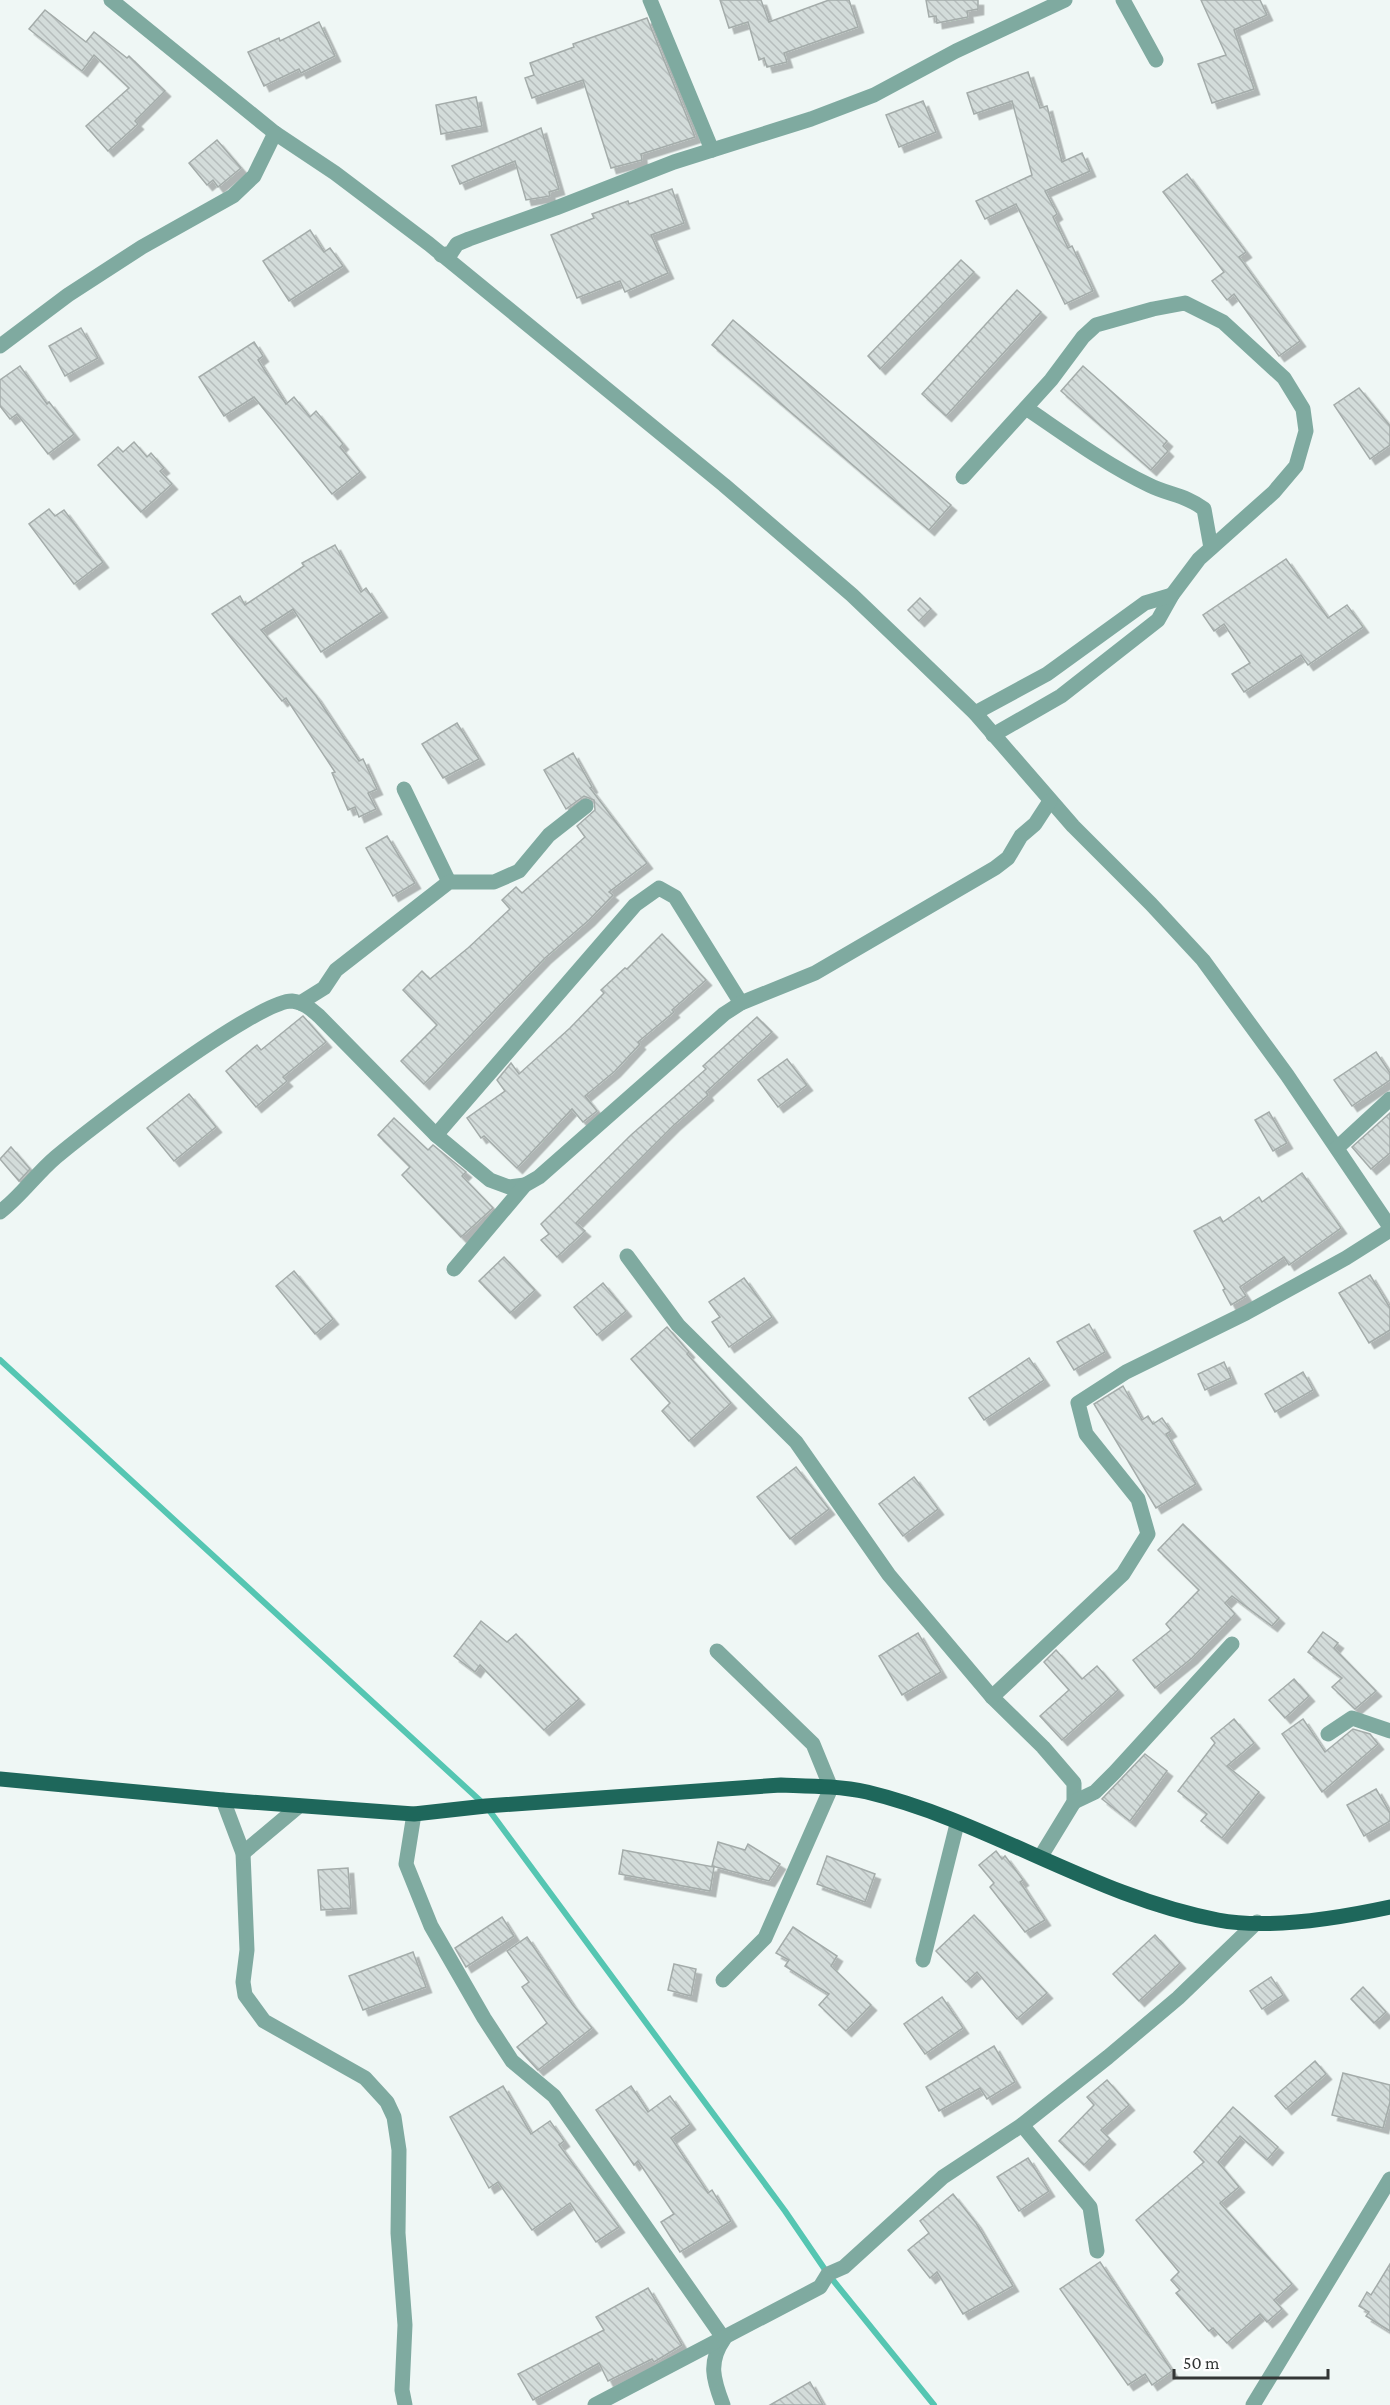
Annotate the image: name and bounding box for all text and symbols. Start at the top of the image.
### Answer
scale bar [1174,2342,1328,2380]
text: 50 m [1183,2353,1220,2373]

